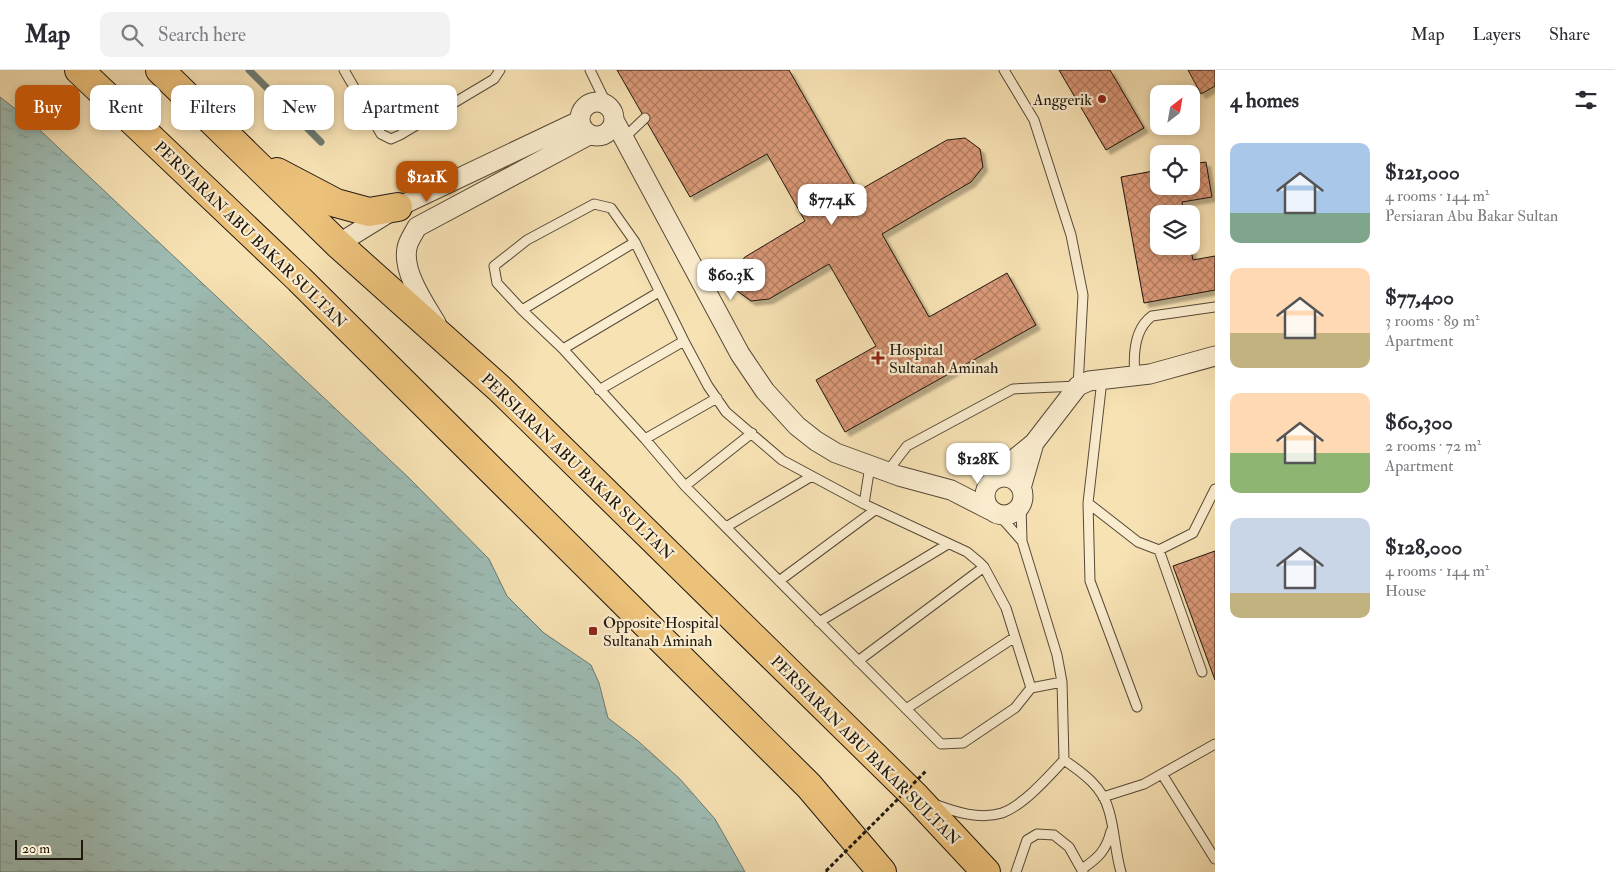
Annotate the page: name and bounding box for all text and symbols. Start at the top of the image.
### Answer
search box [100,12,450,57]
text: Map [25,19,70,50]
icon: search [118,21,146,49]
text: Search here [158,23,246,47]
text: Map [1411,23,1445,46]
text: Layers [1473,23,1521,46]
text: Share [1549,23,1590,46]
chip: Buy [15,85,80,130]
chip: Rent [90,85,161,130]
chip: Filters [171,85,254,130]
chip: New [264,85,334,130]
chip: Apartment [344,85,457,130]
north arrow [1150,85,1200,135]
map controls [1150,85,1200,255]
icon: filters [1572,86,1600,114]
text: 4 homes [1230,87,1299,114]
place label: Anggerik [1032,90,1092,110]
marker: Anggerik [1096,93,1108,105]
street label: PERSIARAN ABU BAKAR SULTAN [150,137,351,333]
button: locate [1150,145,1200,195]
text: $121,000 [1385,159,1460,186]
pin: $121K [392,160,462,203]
icon: home [1270,163,1330,223]
text: $121K [407,167,447,187]
pin: $77.4K [791,184,873,226]
text: 4 rooms · 144 m² [1385,186,1489,206]
text: $77.4K [809,190,855,210]
button: layers [1150,205,1200,255]
text: Persiaran Abu Bakar Sultan [1385,206,1558,226]
pin: $60.3K [690,258,772,301]
text: $60.3K [708,265,754,285]
text: $77,400 [1385,284,1454,311]
icon: home [1270,288,1330,348]
text: 3 rooms · 89 m² [1385,311,1480,331]
text: Apartment [1385,331,1453,351]
place label: Hospital Sultanah Aminah [889,340,999,378]
marker: Hospital Sultanah Aminah [871,351,885,365]
street label: PERSIARAN ABU BAKAR SULTAN [477,369,678,565]
text: $60,300 [1385,409,1453,436]
icon: home [1270,413,1330,473]
text: 2 rooms · 72 m² [1385,436,1481,456]
pin: $128K [943,442,1013,485]
text: $128K [957,449,999,469]
text: Apartment [1385,456,1453,476]
text: $128,000 [1385,534,1462,561]
icon: home [1270,538,1330,598]
text: 4 rooms · 144 m² [1385,561,1489,581]
text: House [1385,581,1426,601]
place label: Opposite Hospital Sultanah Aminah [603,613,719,651]
marker: Opposite Hospital Sultanah Aminah [587,625,599,637]
street label: PERSIARAN ABU BAKAR SULTAN [766,652,965,850]
scale bar [15,837,82,860]
text: 20 m [22,840,50,857]

